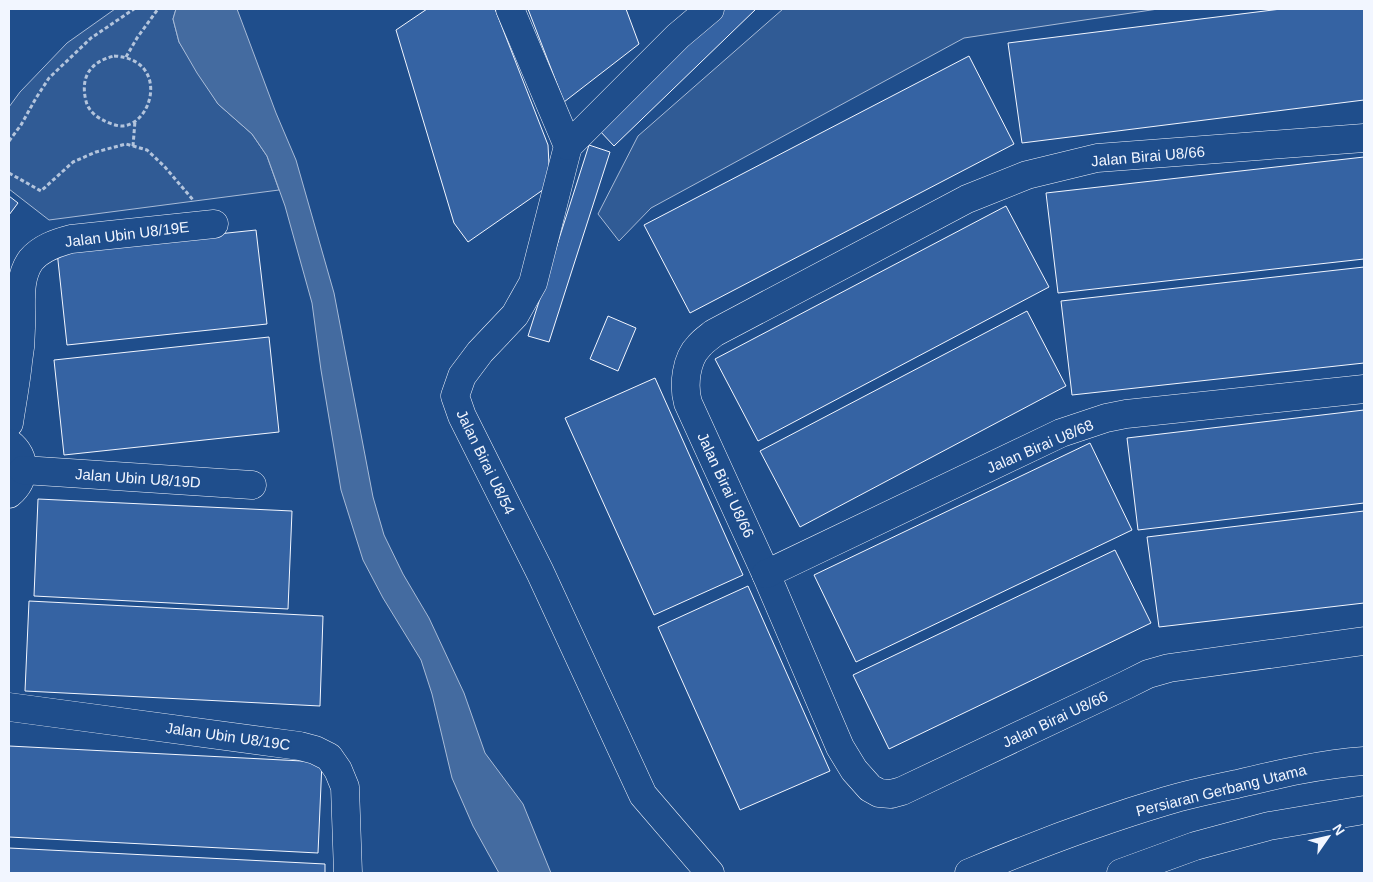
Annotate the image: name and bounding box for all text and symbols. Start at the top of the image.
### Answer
street label: Jalan Birai U8/66 [1090,143,1206,169]
street label: Jalan Ubin U8/19E [64,218,190,250]
street label: Jalan Birai U8/54 [453,407,519,517]
street label: Jalan Birai U8/68 [984,416,1096,476]
street label: Jalan Birai U8/66 [694,430,758,540]
street label: Jalan Ubin U8/19D [75,465,202,491]
street label: Jalan Birai U8/66 [1000,687,1110,751]
street label: Jalan Ubin U8/19C [164,719,292,753]
street label: Persiaran Gerbang Utama [1134,760,1309,819]
north arrow [1303,812,1353,862]
text: N [1329,821,1348,838]

